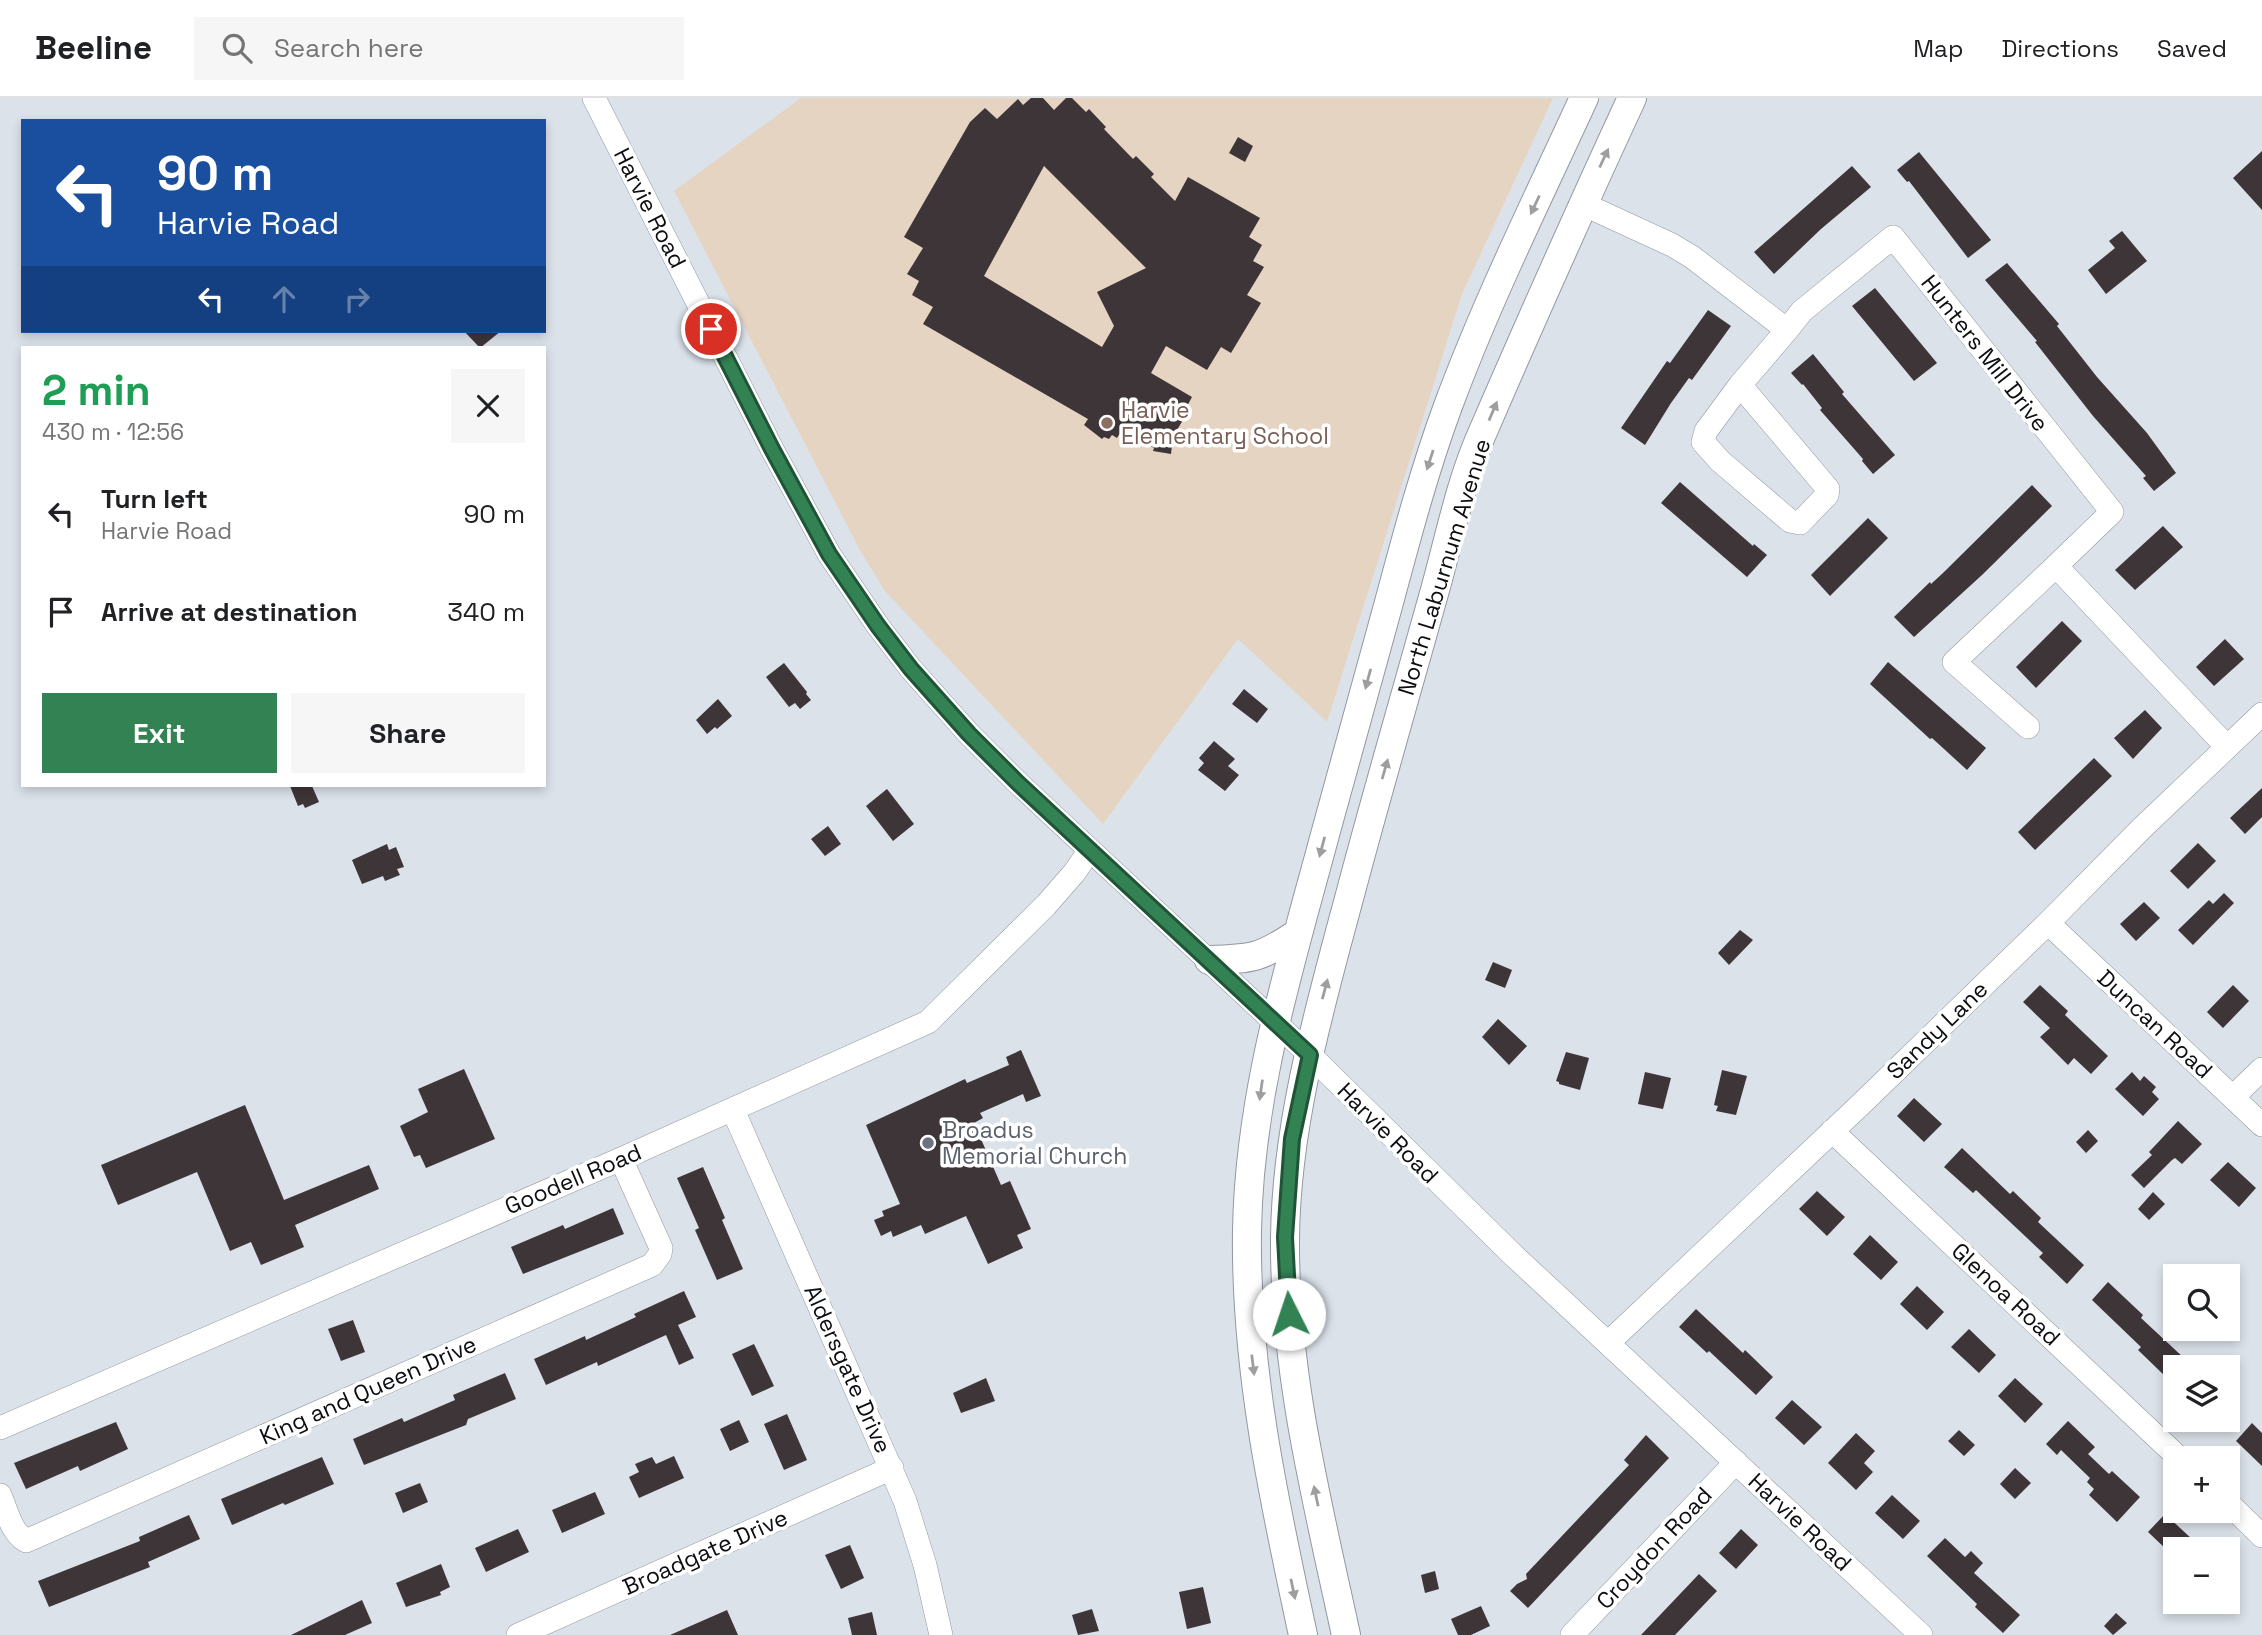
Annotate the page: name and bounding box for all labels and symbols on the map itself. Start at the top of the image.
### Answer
street label: Harvie Road [607,143,693,273]
one-way arrow [1598,148,1610,168]
one-way arrow [1529,194,1540,215]
street label: Hunters Mill Drive [1914,269,2056,437]
pin [681,299,741,359]
place label: Harvie Elementary School [1121,395,1329,451]
one-way arrow [1487,401,1499,421]
marker: Harvie Elementary School [1099,415,1115,431]
street label: North Laburnum Avenue [1391,435,1497,699]
one-way arrow [1425,450,1435,471]
one-way arrow [1362,668,1373,690]
one-way arrow [1380,758,1391,780]
one-way arrow [1316,836,1327,858]
street label: Duncan Road [2091,963,2219,1085]
street label: Sandy Lane [1880,974,1994,1086]
one-way arrow [1321,978,1331,999]
street label: Harvie Road [1331,1076,1445,1190]
one-way arrow [1255,1079,1266,1101]
place label: Broadus Memorial Church [942,1115,1127,1171]
marker: Broadus Memorial Church [920,1135,936,1151]
street label: Goodell Road [500,1137,646,1221]
street label: Glenoa Road [1945,1236,2067,1352]
position arrow [1252,1277,1326,1351]
street label: Aldersgate Drive [797,1280,899,1458]
street label: King and Queen Drive [255,1329,481,1451]
one-way arrow [1247,1354,1258,1376]
street label: Harvie Road [1742,1466,1858,1578]
street label: Croydon Road [1590,1480,1718,1616]
one-way arrow [1311,1485,1322,1507]
street label: Broadgate Drive [618,1502,792,1602]
one-way arrow [1288,1578,1299,1600]

